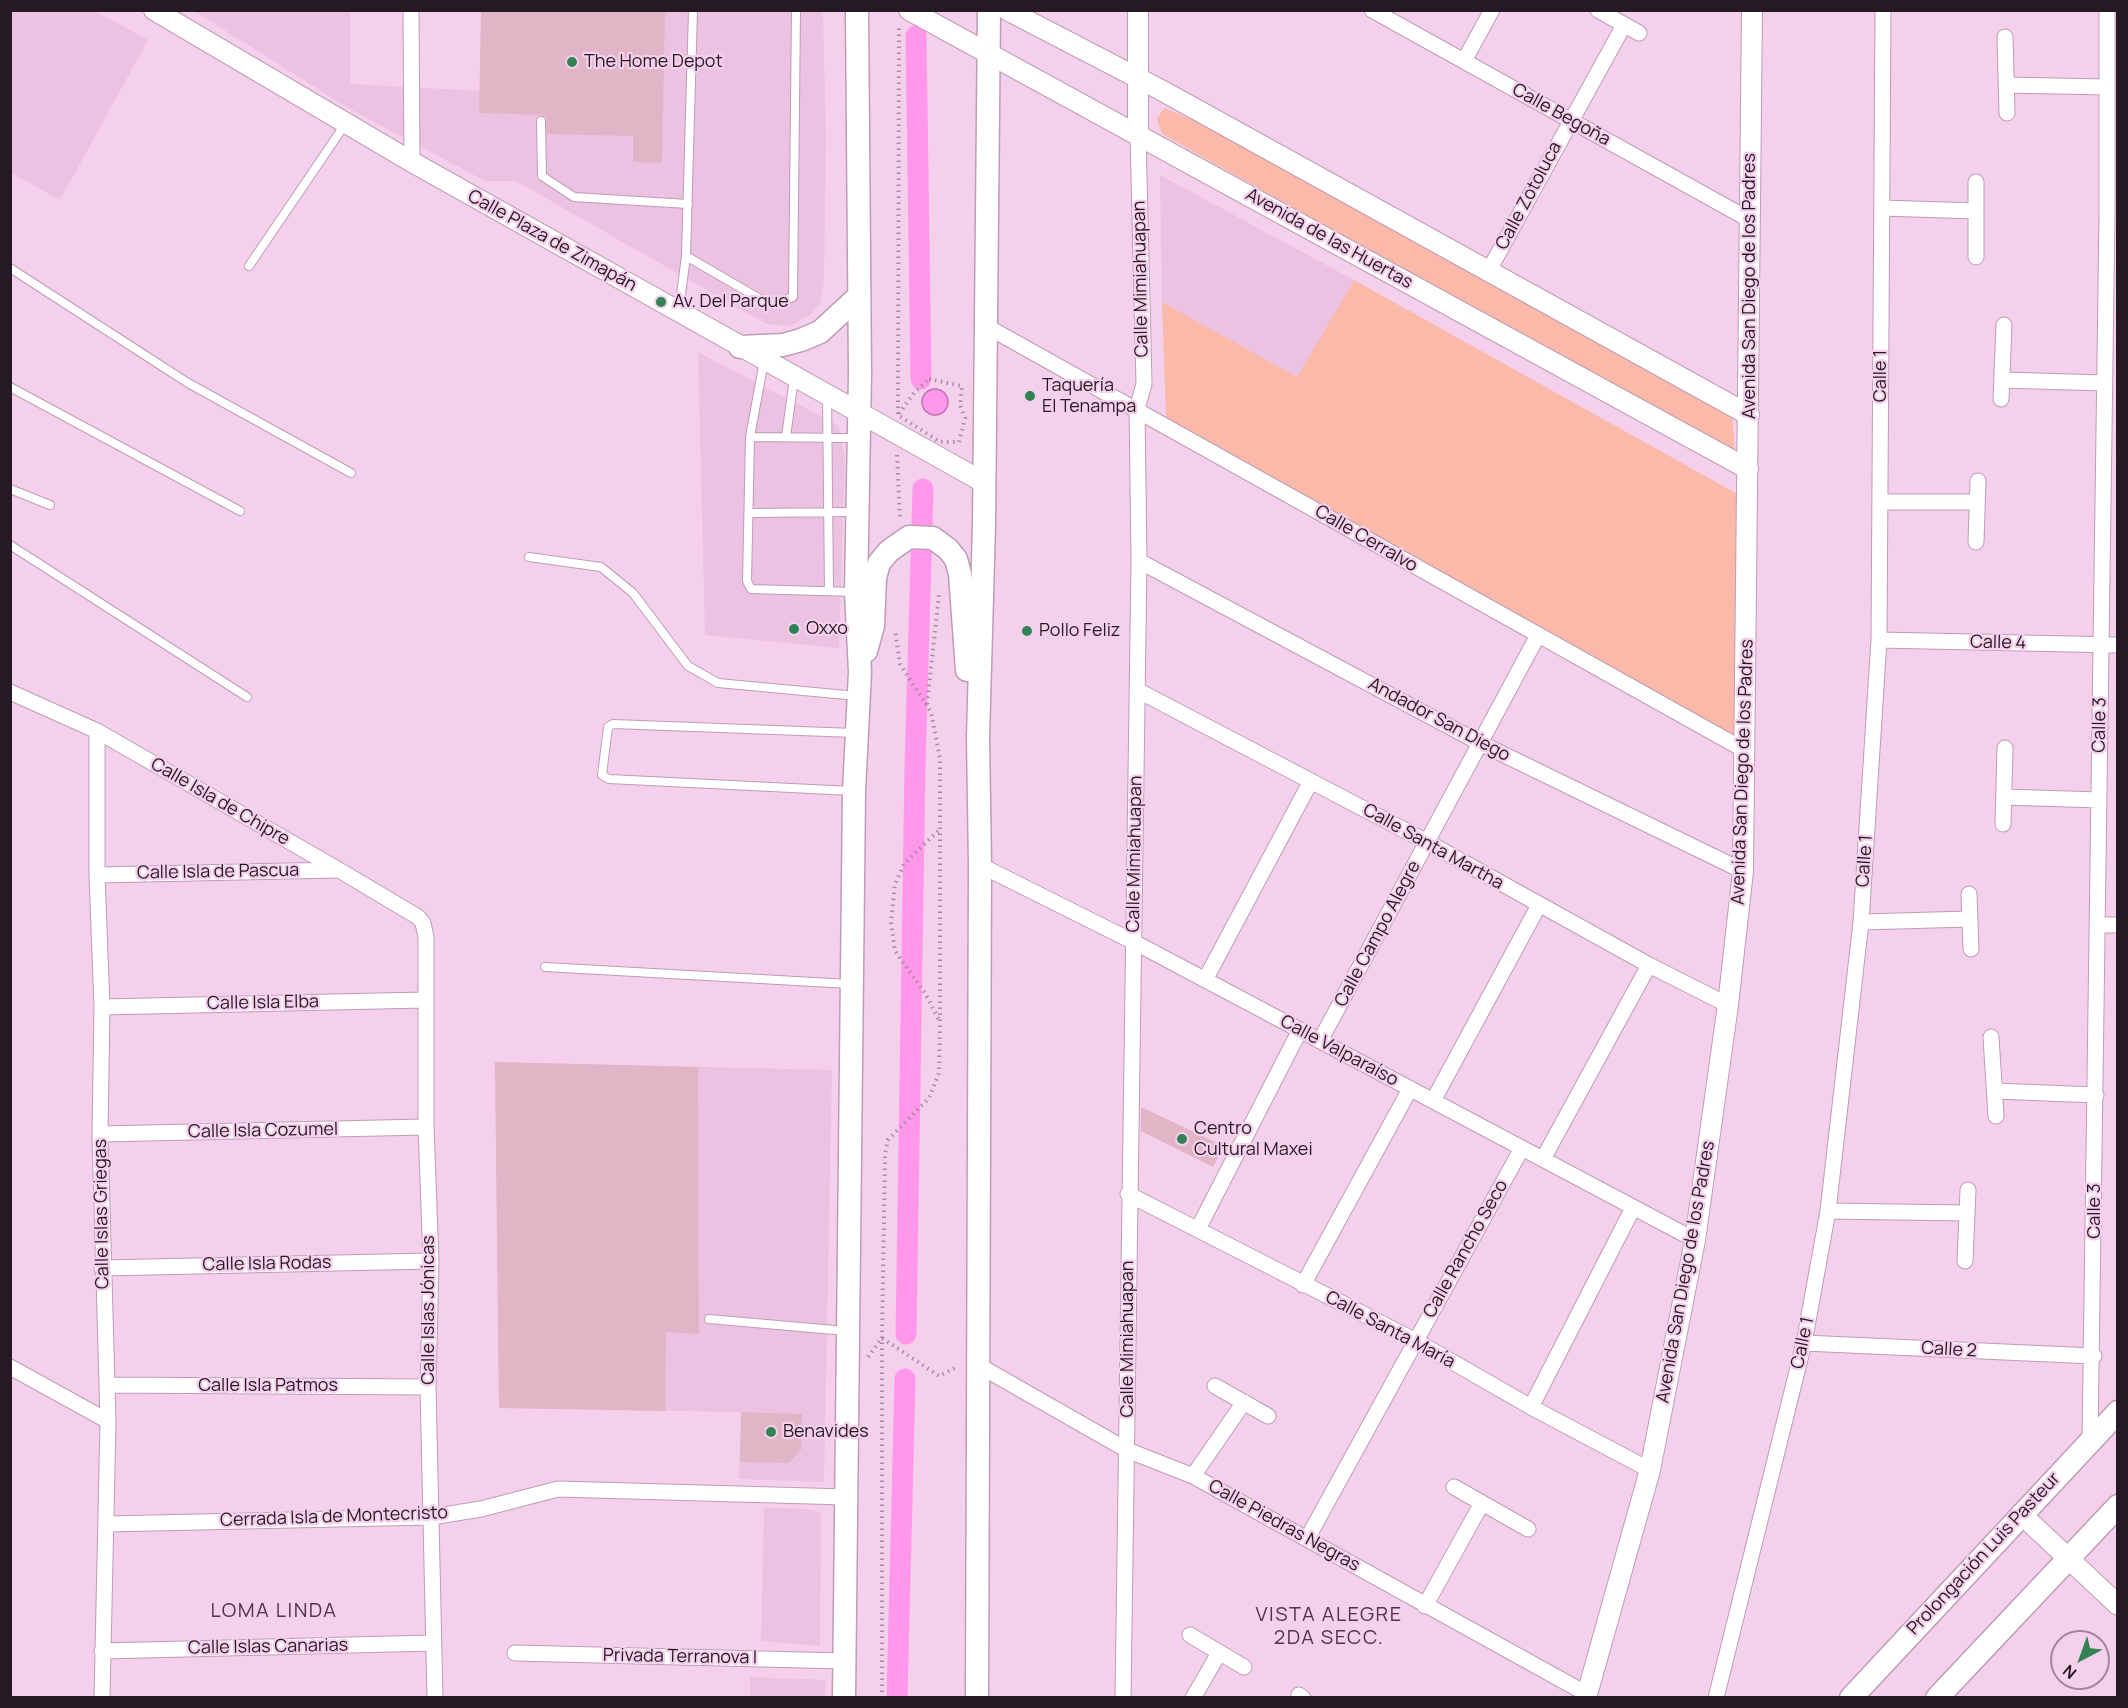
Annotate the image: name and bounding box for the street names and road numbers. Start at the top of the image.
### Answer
street label: Calle Begoña [1508,79,1614,151]
street label: Calle Zotoluca [1491,138,1567,254]
street label: Avenida San Diego de los Padres [1739,153,1761,419]
street label: Avenida de las Huertas [1242,184,1416,294]
street label: Calle Plaza de Zimapán [464,186,640,296]
street label: Calle Mimiahuapan [1129,200,1153,358]
street label: Calle 1 [1870,350,1892,402]
street label: Calle Cerralvo [1311,501,1421,577]
street label: Calle 4 [1970,632,2026,654]
street label: Avenida San Diego de los Padres [1728,639,1758,905]
street label: Andador San Diego [1364,673,1514,767]
street label: Calle 3 [2089,697,2111,753]
street label: Calle Isla de Chipre [147,753,293,851]
street label: Calle Mimiahuapan [1123,775,1147,933]
street label: Calle Santa Martha [1359,799,1507,895]
street label: Calle 1 [1852,834,1878,888]
street label: Calle Campo Alegre [1330,857,1426,1011]
street label: Calle Isla de Pascua [137,860,299,884]
street label: Calle Isla Elba [207,991,319,1015]
street label: Calle Valparaíso [1276,1011,1402,1091]
street label: Calle Isla Cozumel [188,1119,338,1143]
street label: Calle Islas Griegas [90,1139,114,1289]
street label: Avenida San Diego de los Padres [1652,1139,1720,1405]
street label: Calle Rancho Seco [1419,1176,1513,1322]
street label: Calle 3 [2084,1183,2106,1239]
street label: Calle Islas Jónicas [418,1235,440,1385]
street label: Calle Isla Rodas [202,1252,332,1276]
street label: Calle Mimiahuapan [1117,1261,1139,1417]
street label: Calle Santa María [1321,1287,1459,1373]
street label: Calle 1 [1787,1315,1819,1371]
street label: Calle 2 [1921,1338,1977,1362]
street label: Calle Isla Patmos [198,1375,338,1397]
street label: Prolongación Luis Pasteur [1903,1468,2065,1640]
street label: Calle Piedras Negras [1204,1475,1364,1577]
street label: Cerrada Isla de Montecristo [220,1502,448,1532]
street label: Calle Islas Canarias [188,1635,348,1659]
street label: Privada Terranova I [603,1645,757,1669]

